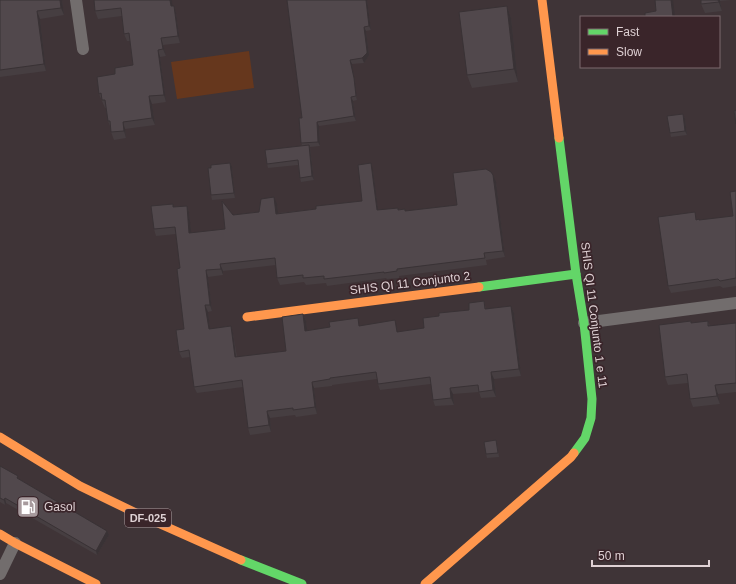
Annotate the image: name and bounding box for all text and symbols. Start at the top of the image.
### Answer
legend [580,16,720,68]
text: Fast [616,25,640,39]
text: Slow [616,45,642,59]
street label: SHIS QI 11 Conjunto 1 e 11 [578,241,610,389]
street label: SHIS QI 11 Conjunto 2 [349,269,471,297]
fuel station icon: Gasol [15,494,41,520]
place label: Gasol [44,500,75,514]
road number: DF-025 [125,509,171,527]
scale bar [592,542,709,568]
text: 50 m [598,549,625,563]

